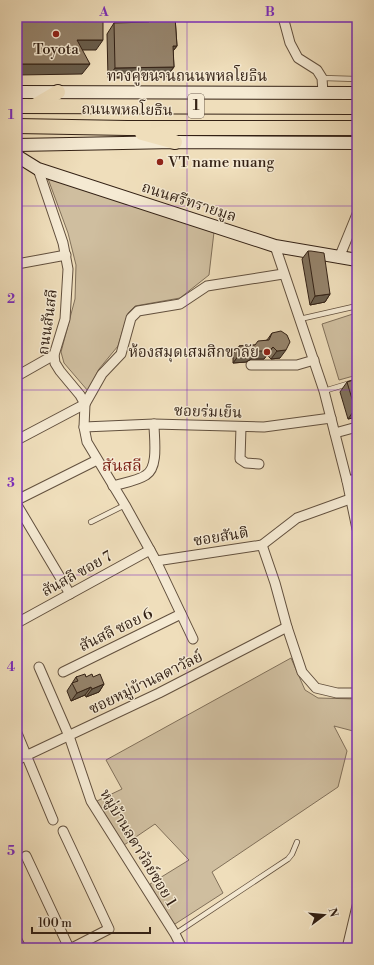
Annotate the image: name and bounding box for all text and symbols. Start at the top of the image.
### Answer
text: A [98,4,109,20]
text: B [265,4,275,20]
marker: Toyota [51,29,61,39]
place label: Toyota [33,40,79,59]
street label: ทางคู่ขนานถนนพหลโยธิน [107,65,267,86]
road number: 1 [188,94,204,118]
street label: ถนนพหลโยธิน [81,98,173,120]
text: 1 [8,107,15,123]
place label: VT name nuang [167,153,274,172]
marker: VT name nuang [155,157,165,167]
street label: ถนนศรีทรายมูล [139,178,239,226]
street label: ถนนสันสลี [34,288,62,356]
text: 2 [7,291,15,307]
place label: ห้องสมุดเสมสิกขาลัย [129,343,259,363]
marker: ห้องสมุดเสมสิกขาลัย [262,347,272,357]
street label: ซอยร่มเย็น [174,401,242,423]
district label: สันสลี [102,456,142,476]
text: 3 [7,475,15,491]
street label: ซอยสันติ [192,523,250,551]
street label: สันสลี ซอย 7 [38,547,116,601]
street label: สันสลี ซอย 6 [76,604,156,656]
street label: ซอยหมู่บ้านลดาวัลย์ [86,646,206,719]
text: 4 [7,659,16,675]
street label: หมู่บ้านลดาวัลย์ซอย 1 [95,785,182,911]
text: 5 [7,843,15,859]
north arrow [304,895,344,935]
text: N [325,906,341,919]
scale bar [32,909,150,935]
text: 100 m [38,916,72,931]

